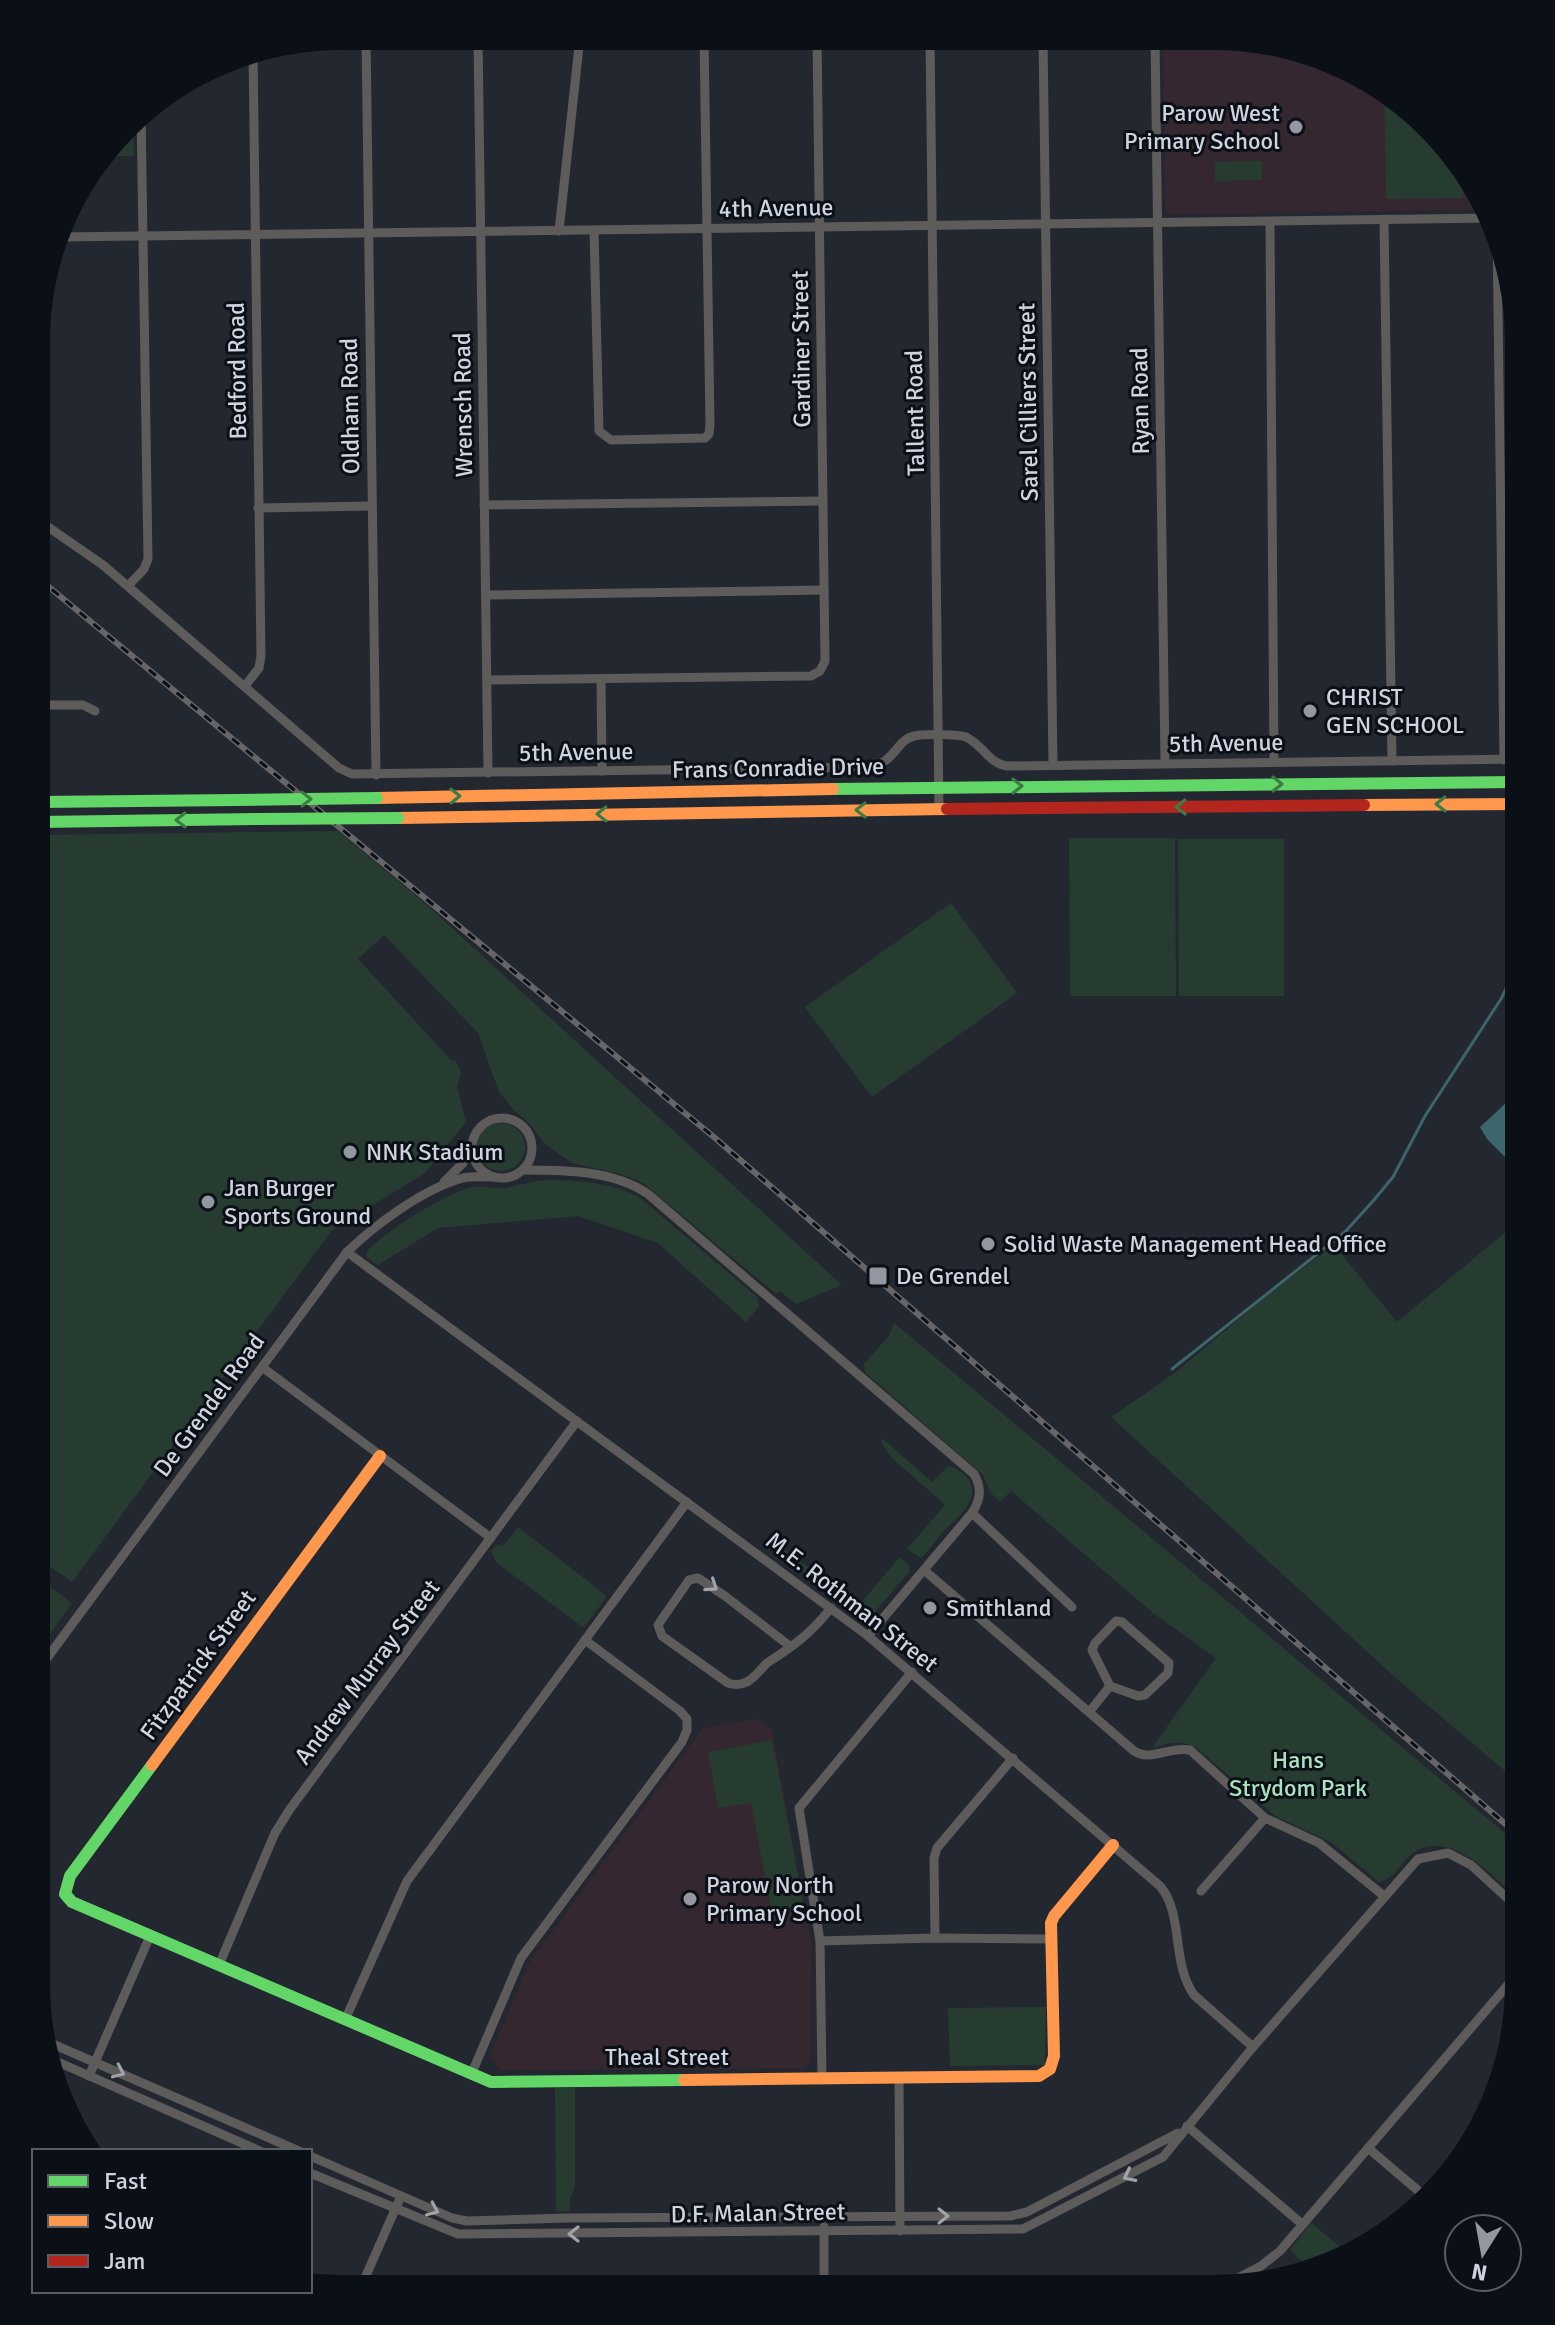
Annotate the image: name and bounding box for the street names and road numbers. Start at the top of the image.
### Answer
street label: 4th Avenue [718,192,834,224]
street label: Gardiner Street [785,270,817,428]
street label: Bedford Road [221,302,253,440]
street label: Sarel Cilliers Street [1011,302,1045,502]
street label: Wrensch Road [447,332,479,478]
street label: Oldham Road [334,338,366,474]
street label: Ryan Road [1124,347,1156,455]
street label: Tallent Road [899,350,931,476]
street label: 5th Avenue [1168,727,1284,759]
street label: 5th Avenue [518,736,634,768]
street label: Frans Conradie Drive [672,751,884,785]
street label: De Grendel Road [147,1327,271,1483]
street label: M.E. Rothman Street [760,1525,944,1679]
street label: Andrew Murray Street [288,1573,446,1771]
street label: Fitzpatrick Street [133,1584,263,1746]
street label: Theal Street [605,2042,729,2072]
street label: D.F. Malan Street [670,2196,846,2230]

